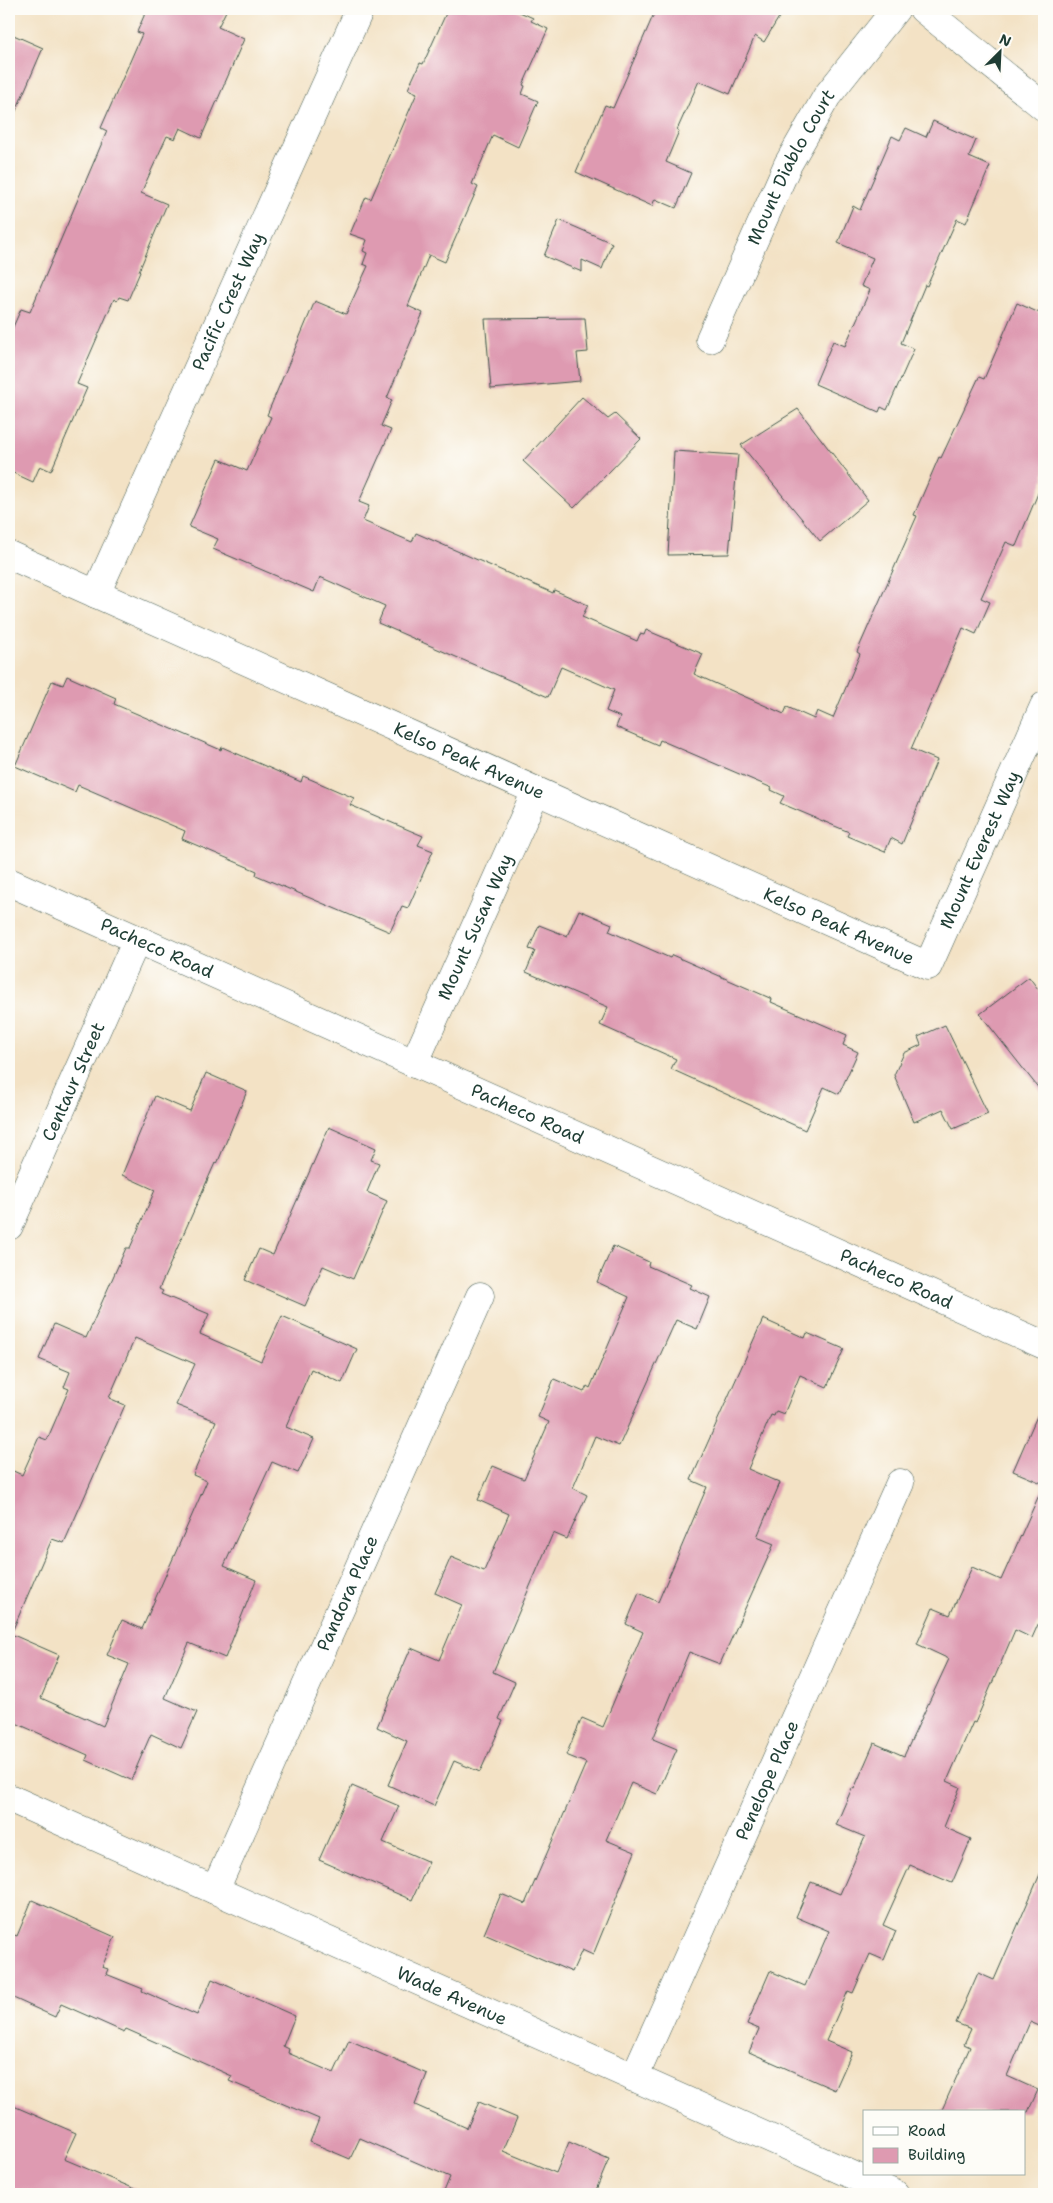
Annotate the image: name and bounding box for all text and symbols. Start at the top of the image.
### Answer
north arrow [976,28,1026,78]
text: N [997,30,1014,51]
street label: Mount Diablo Court [741,84,840,249]
street label: Pacific Crest Way [186,228,270,374]
street label: Kelso Peak Avenue [390,717,548,805]
street label: Mount Everest Way [934,767,1026,933]
street label: Mount Susan Way [432,850,518,1004]
street label: Kelso Peak Avenue [759,882,918,970]
street label: Pacheco Road [97,912,217,984]
street label: Centaur Street [36,1018,110,1145]
street label: Pacheco Road [467,1078,588,1150]
street label: Pacheco Road [836,1243,957,1315]
street label: Pandora Place [311,1532,384,1655]
street label: Penelope Place [730,1716,804,1844]
street label: Wade Avenue [393,1961,511,2031]
legend [863,2110,1026,2176]
text: Road [908,2121,946,2141]
text: Building [908,2145,965,2165]

